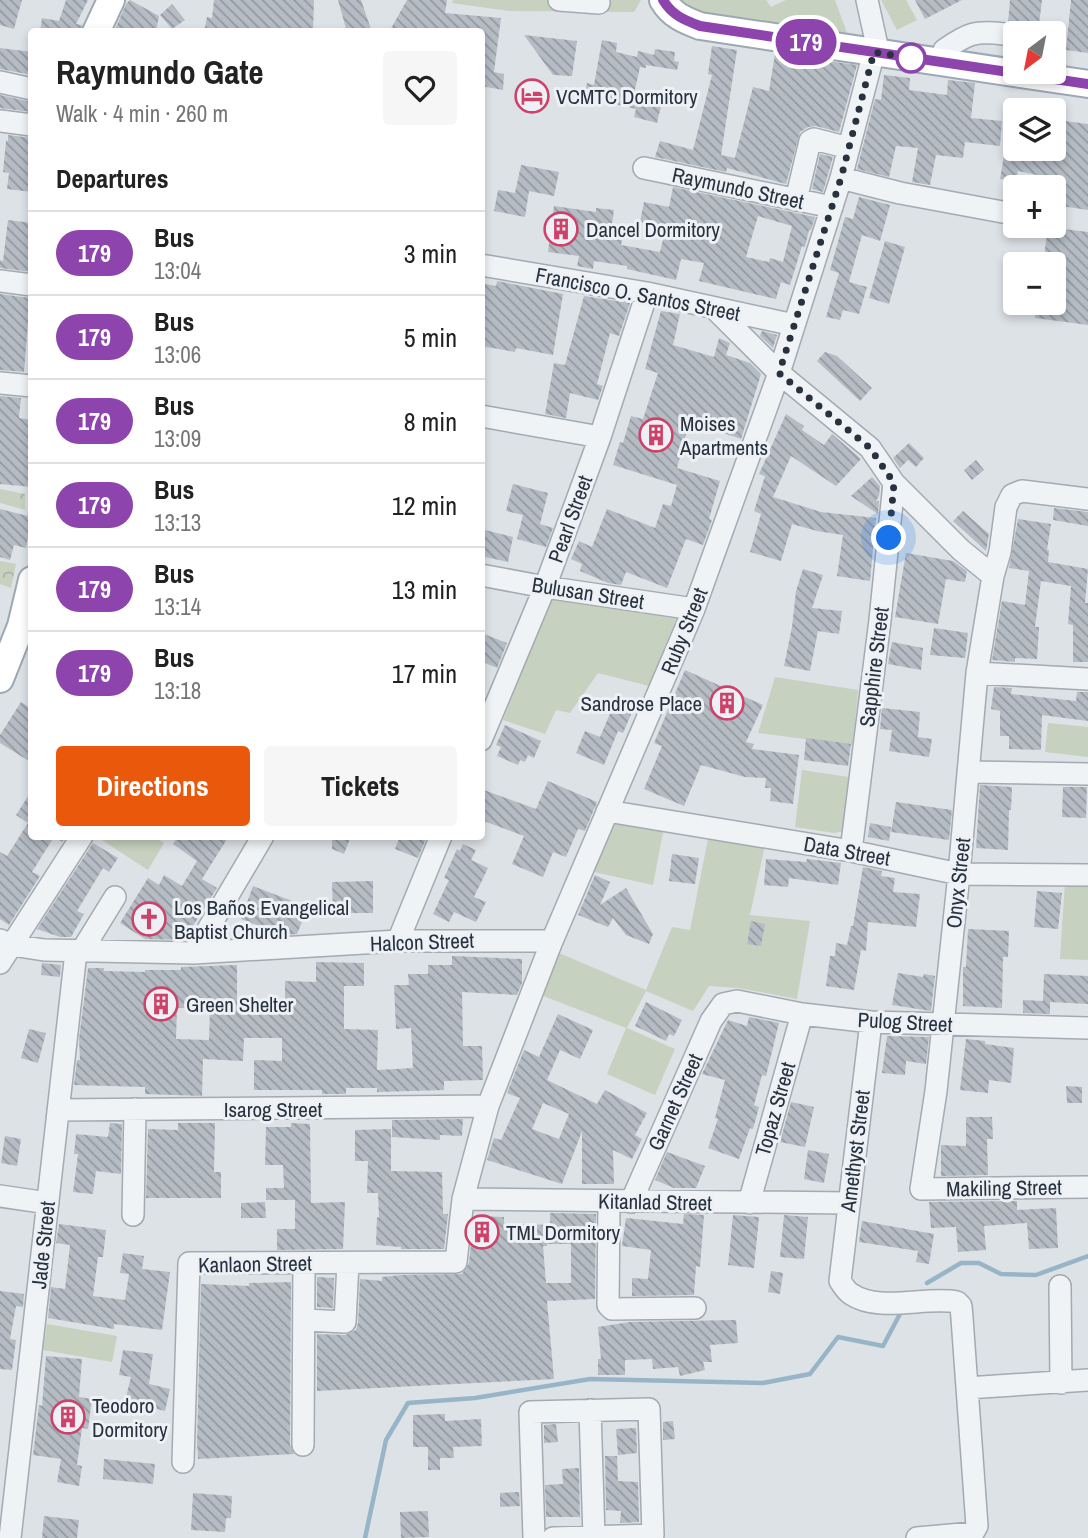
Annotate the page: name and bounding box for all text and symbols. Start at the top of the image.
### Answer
line badge: 179 [766,19,846,65]
north arrow [1003,21,1066,84]
map controls [1003,21,1066,315]
text: 179 [790,26,822,58]
unlabelled marker [896,43,926,73]
text: Raymundo Gate [56,50,264,94]
button: heart [383,51,457,125]
hotel icon: VCMTC Dormitory [513,77,551,115]
place label: VCMTC Dormitory [556,82,698,111]
text: Walk · 4 min · 260 m [56,98,228,129]
button: layers [1003,98,1066,161]
street label: Raymundo Street [669,160,807,216]
text: Departures [56,161,169,196]
button: + [1003,175,1066,238]
building icon: Dancel Dormitory [542,210,580,248]
place label: Dancel Dormitory [586,215,720,244]
text: Bus [154,220,194,255]
text: 3 min [404,236,457,271]
text: 179 [78,237,111,269]
button: − [1003,252,1066,315]
text: 13:04 [154,255,201,286]
street label: Francisco O. Santos Street [533,260,743,328]
text: Bus [154,304,194,339]
text: 5 min [404,320,457,355]
text: 179 [78,321,111,353]
text: 13:06 [154,339,201,370]
text: Bus [154,388,194,423]
text: 8 min [404,404,457,439]
text: 179 [78,405,111,437]
place label: Moises Apartments [679,409,768,462]
building icon: Moises Apartments [637,416,675,454]
text: 13:09 [154,423,201,454]
street label: Pearl Street [541,471,599,567]
text: Bus [154,472,194,507]
text: 12 min [392,488,457,523]
text: 179 [78,489,111,521]
text: 13:13 [154,507,201,538]
your location [871,520,906,555]
text: Bus [154,556,194,591]
street label: Bulusan Street [530,570,646,616]
text: 13 min [392,572,457,607]
text: 179 [78,573,111,605]
street label: Ruby Street [654,583,715,679]
text: 13:14 [154,591,201,622]
street label: Sapphire Street [852,605,896,729]
text: Bus [154,640,194,675]
text: 17 min [392,656,457,691]
text: 179 [78,657,111,689]
text: 13:18 [154,675,201,706]
building icon: Sandrose Place [708,684,746,722]
place label: Sandrose Place [580,689,702,718]
button: Directions [56,746,250,826]
button: Tickets [264,746,457,826]
street label: Data Street [802,829,893,873]
street label: Onyx Street [939,836,977,930]
place label: Los Baños Evangelical Baptist Church [174,893,349,946]
church icon: Los Baños Evangelical Baptist Church [130,900,168,938]
street label: Halcon Street [369,926,475,958]
building icon: Green Shelter [142,985,180,1023]
place label: Green Shelter [186,990,293,1019]
street label: Pulog Street [857,1005,953,1039]
street label: Garnet Street [641,1049,709,1155]
street label: Topaz Street [748,1058,802,1159]
street label: Amethyst Street [833,1088,877,1215]
street label: Isarog Street [224,1095,323,1124]
street label: Makiling Street [946,1172,1062,1204]
street label: Kitanlad Street [598,1187,712,1217]
street label: Jade Street [24,1199,62,1290]
building icon: TML Dormitory [463,1213,501,1251]
place label: TML Dormitory [506,1218,621,1247]
street label: Kanlaon Street [198,1249,312,1279]
place label: Teodoro Dormitory [92,1391,168,1444]
building icon: Teodoro Dormitory [49,1398,87,1436]

